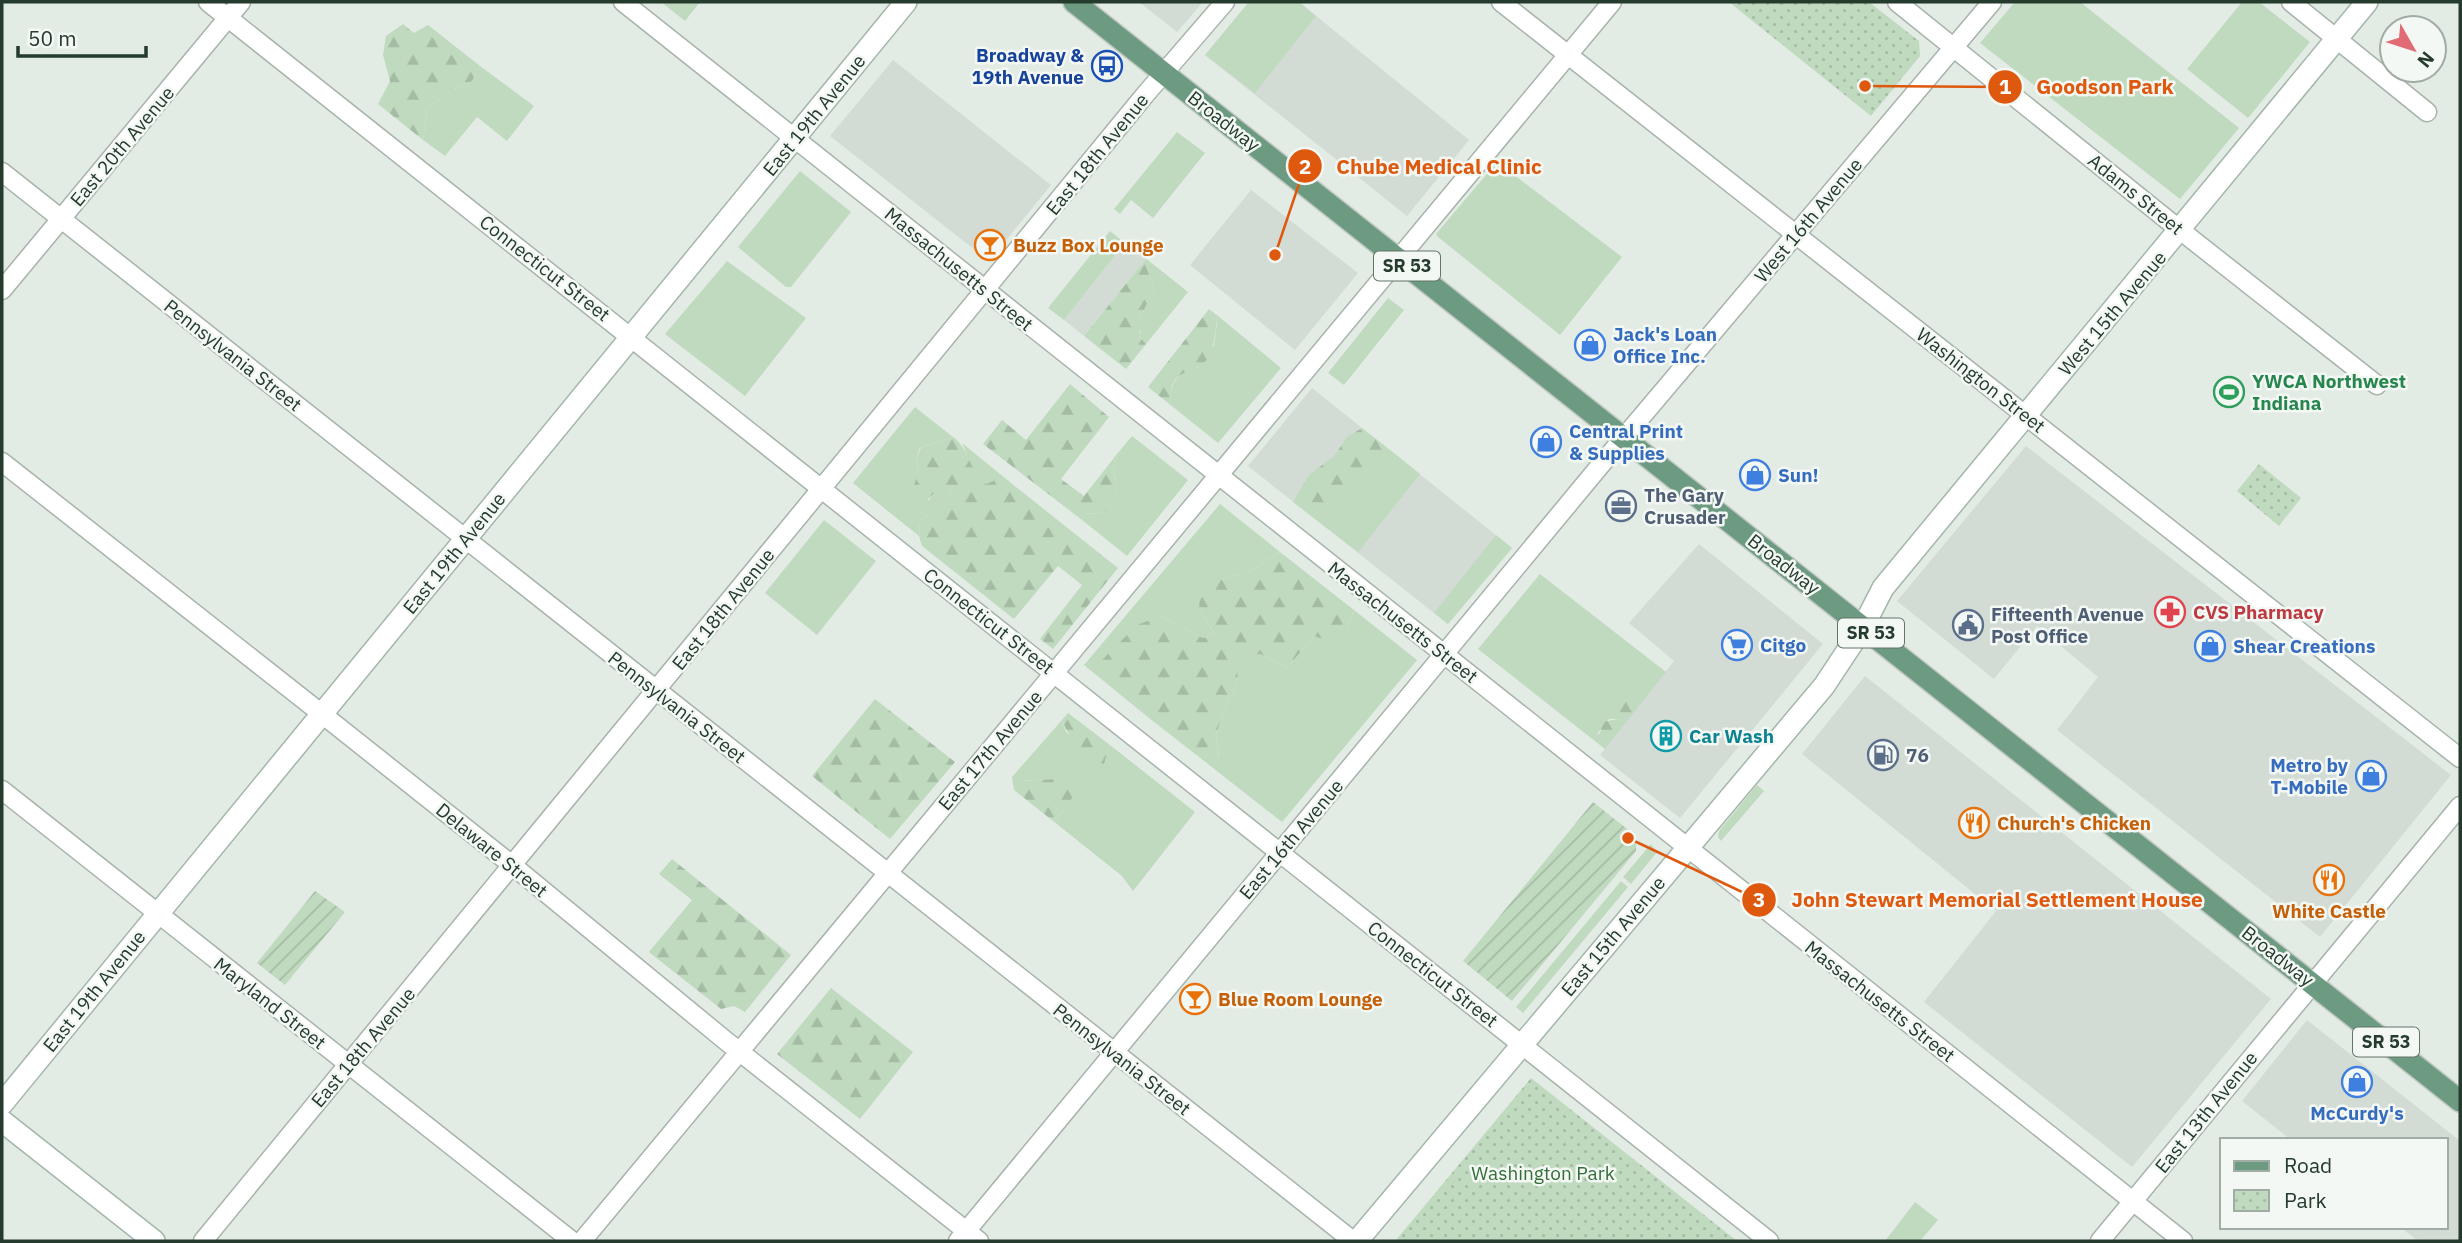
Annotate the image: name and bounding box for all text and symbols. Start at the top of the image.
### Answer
scale bar [18,14,145,58]
north arrow [2378,14,2448,84]
text: 50 m [28,24,77,52]
place label: Broadway & 19th Avenue [972,43,1084,89]
text: N [2413,47,2440,73]
street label: East 19th Avenue [758,49,870,181]
bus stop icon: Broadway & 19th Avenue [1090,49,1124,83]
callout: Goodson Park [1987,66,2188,108]
text: 1 [1999,72,2012,100]
text: Goodson Park [2036,72,2175,100]
street label: East 20th Avenue [65,81,179,211]
street label: Broadway [1183,85,1265,157]
street label: East 18th Avenue [1041,88,1153,220]
callout: Chube Medical Clinic [1288,145,1556,187]
street label: Adams Street [2083,148,2189,240]
text: 2 [1299,152,1311,180]
text: Chube Medical Clinic [1336,152,1542,180]
street label: West 16th Avenue [1749,153,1867,287]
street label: Massachusetts Street [880,202,1038,336]
street label: Connecticut Street [475,210,615,326]
bar icon: Buzz Box Lounge [973,228,1007,262]
place label: Buzz Box Lounge [1013,233,1164,257]
street label: West 15th Avenue [2053,246,2171,380]
road number: SR 53 [1374,252,1440,280]
street label: Pennsylvania Street [159,294,307,416]
place label: Jack's Loan Office Inc. [1613,322,1717,368]
street label: Washington Street [1912,322,2050,438]
shop icon: Jack's Loan Office Inc. [1573,328,1607,362]
place label: YWCA Northwest Indiana [2252,369,2406,415]
sports icon: YWCA Northwest Indiana [2212,375,2246,409]
place label: Central Print & Supplies [1569,419,1683,465]
shop icon: Central Print & Supplies [1529,425,1563,459]
shop icon: Sun! [1738,458,1772,492]
place label: Sun! [1778,463,1819,487]
place label: The Gary Crusader [1644,483,1726,529]
street label: East 19th Avenue [398,487,510,619]
office icon: The Gary Crusader [1604,489,1638,523]
street label: Broadway [1743,528,1825,600]
street label: East 18th Avenue [667,543,779,675]
street label: Massachusetts Street [1323,556,1483,688]
street label: Connecticut Street [919,563,1059,679]
pharmacy icon: CVS Pharmacy [2153,595,2187,629]
place label: CVS Pharmacy [2193,600,2324,624]
place label: Fifteenth Avenue Post Office [1991,602,2144,648]
public building icon: Fifteenth Avenue Post Office [1951,608,1985,642]
road number: SR 53 [1838,618,1904,648]
supermarket icon: Citgo [1720,628,1754,662]
shop icon: Shear Creations [2193,629,2227,663]
place label: Citgo [1760,633,1806,657]
place label: Shear Creations [2233,634,2375,658]
street label: Pennsylvania Street [603,646,751,768]
street label: East 17th Avenue [933,685,1047,815]
building icon: Car Wash [1649,719,1683,753]
place label: Car Wash [1689,724,1774,748]
fuel station icon: 76 [1866,738,1900,772]
place label: 76 [1906,743,1929,767]
place label: Metro by T-Mobile [2270,753,2349,799]
shop icon: Metro by T-Mobile [2354,759,2388,793]
street label: East 16th Avenue [1234,774,1348,904]
street label: Delaware Street [431,798,553,902]
restaurant icon: Church's Chicken [1957,806,1991,840]
place label: Church's Chicken [1997,811,2151,835]
restaurant icon: White Castle [2312,863,2346,897]
street label: East 15th Avenue [1556,871,1670,1001]
callout: John Stewart Memorial Settlement House [1742,879,2216,921]
text: 3 [1753,885,1765,913]
text: John Stewart Memorial Settlement House [1791,885,2203,913]
place label: White Castle [2272,899,2386,923]
street label: Connecticut Street [1363,916,1503,1032]
street label: Broadway [2237,920,2319,992]
street label: East 19th Avenue [38,925,150,1057]
street label: Massachusetts Street [1800,935,1960,1067]
street label: Maryland Street [209,952,331,1054]
street label: East 18th Avenue [306,982,420,1112]
bar icon: Blue Room Lounge [1178,982,1212,1016]
place label: Blue Room Lounge [1218,987,1383,1011]
street label: Pennsylvania Street [1048,998,1196,1120]
road number: SR 53 [2353,1028,2419,1056]
street label: East 13th Avenue [2150,1046,2262,1178]
shop icon: McCurdy's [2340,1065,2374,1099]
place label: McCurdy's [2310,1101,2404,1125]
legend [2220,1138,2448,1229]
text: Road [2284,1151,2332,1179]
park label: Washington Park [1471,1161,1615,1185]
text: Park [2284,1186,2327,1214]

